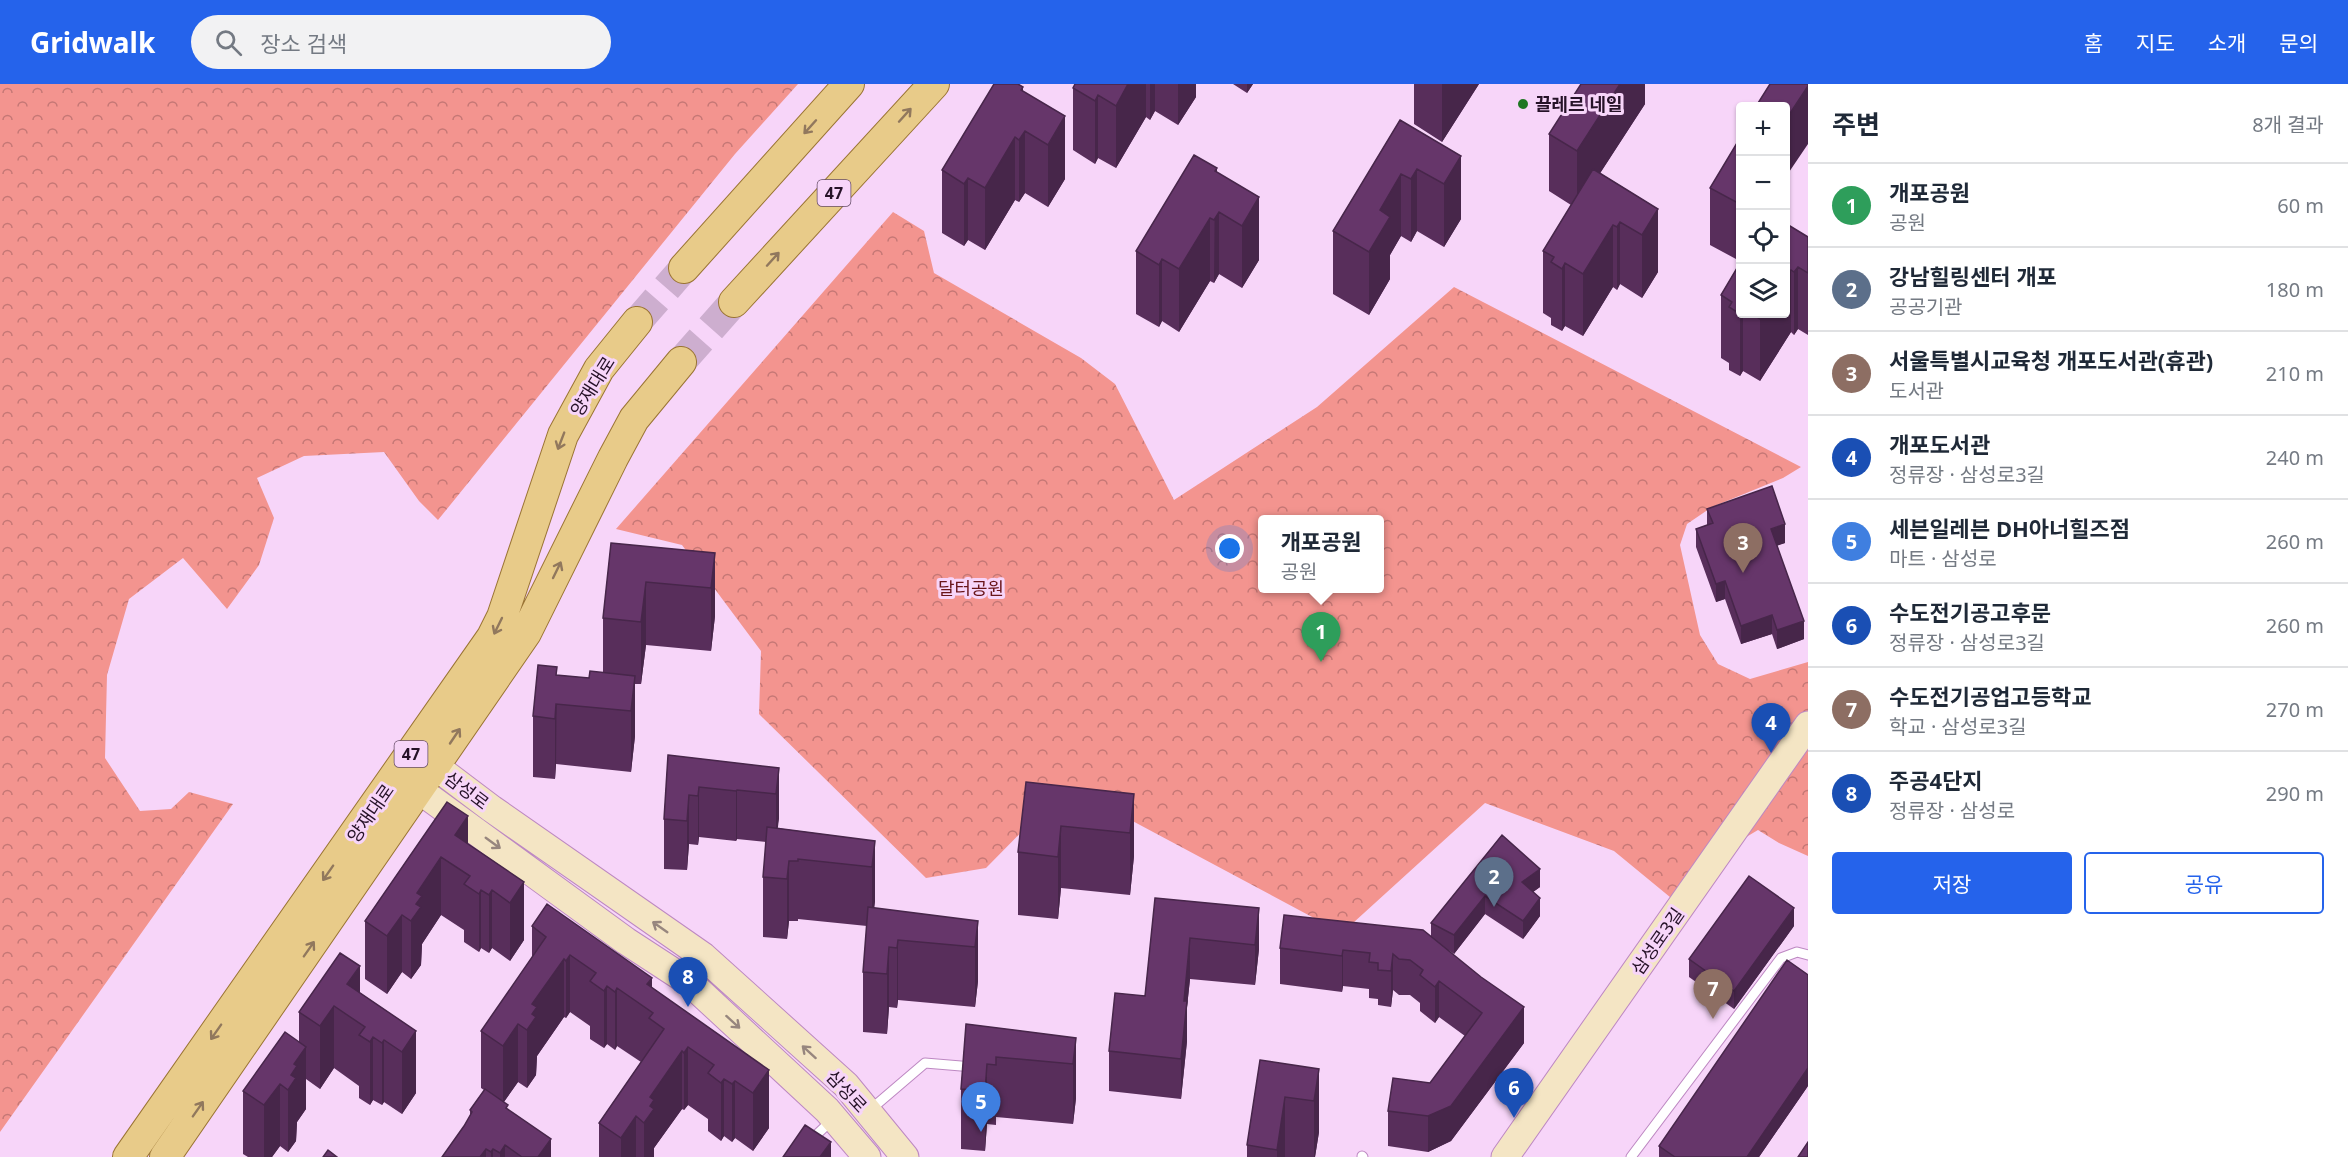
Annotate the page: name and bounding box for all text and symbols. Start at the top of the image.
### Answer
search box [191,15,611,69]
text: Gridwalk [30,23,155,61]
icon: search [212,26,245,59]
text: 장소 검색 [260,28,347,58]
text: 홈 [2084,29,2103,57]
text: 지도 [2136,29,2175,57]
text: 소개 [2208,29,2246,57]
text: 문의 [2279,29,2318,57]
place label: 끌레르 네일 [1535,92,1622,116]
marker: 끌레르 네일 [1516,97,1530,111]
map controls [1736,102,1790,318]
button: + [1736,102,1790,156]
text: 주변 [1832,106,1880,142]
one-way arrow [898,108,912,123]
text: 8개 결과 [2252,111,2324,138]
one-way arrow [803,120,817,135]
button: − [1736,156,1790,210]
text: 개포공원 [1889,177,1970,207]
road number: 47 [818,180,850,206]
text: 1 [1846,192,1857,219]
text: 60 m [2277,192,2324,219]
text: 공원 [1889,209,1926,236]
button: locate [1736,210,1790,264]
one-way arrow [766,252,780,267]
text: 강남힐링센터 개포 [1889,261,2057,291]
button: layers [1736,264,1790,318]
text: 2 [1846,276,1857,303]
text: 180 m [2266,276,2324,303]
text: 공공기관 [1889,293,1963,320]
text: 서울특별시교육청 개포도서관(휴관) [1889,345,2213,375]
street label: 양재대로 [564,352,620,420]
text: 3 [1846,360,1857,387]
text: 210 m [2266,360,2324,387]
text: 도서관 [1889,377,1944,404]
text: 개포도서관 [1889,429,1990,459]
one-way arrow [555,431,566,450]
text: 4 [1846,444,1857,471]
text: 240 m [2266,444,2324,471]
text: 정류장 · 삼성로3길 [1889,461,2045,488]
text: 세븐일레븐 DH아너힐즈점 [1889,513,2130,543]
popup [1258,515,1384,593]
pin: 3 [1724,524,1762,573]
text: 개포공원 [1281,526,1361,556]
text: 5 [1846,528,1857,555]
text: 260 m [2266,528,2324,555]
your location [1215,534,1244,563]
text: 마트 · 삼성로 [1889,545,1997,572]
text: 공원 [1281,558,1317,585]
one-way arrow [552,562,563,580]
park label: 달터공원 [938,576,1004,600]
text: 수도전기공고후문 [1889,597,2051,627]
pin: 1 [1302,612,1340,662]
text: 6 [1846,612,1857,639]
text: 260 m [2266,612,2324,639]
one-way arrow [492,616,504,634]
text: 정류장 · 삼성로3길 [1889,629,2045,656]
text: 수도전기공업고등학교 [1889,681,2091,711]
text: 7 [1846,696,1857,723]
text: 270 m [2266,696,2324,723]
pin: 4 [1752,704,1790,753]
text: 학교 · 삼성로3길 [1889,713,2027,740]
one-way arrow [450,728,462,745]
road number: 47 [394,741,428,767]
street label: 삼성로 [440,765,494,815]
text: 주공4단지 [1889,765,1983,795]
street label: 양재대로 [341,779,399,847]
text: 8 [1846,780,1857,807]
text: 290 m [2266,780,2324,807]
text: 정류장 · 삼성로 [1889,797,2015,824]
one-way arrow [484,836,500,849]
button: 저장 [1832,852,2072,914]
button: 공유 [2084,852,2324,914]
pin: 2 [1474,858,1514,907]
one-way arrow [322,864,334,880]
street label: 삼성로3길 [1625,903,1689,979]
one-way arrow [653,921,669,933]
one-way arrow [303,941,315,957]
pin: 8 [668,958,708,1007]
pin: 7 [1694,970,1732,1019]
one-way arrow [725,1015,740,1029]
one-way arrow [210,1024,222,1040]
one-way arrow [802,1045,817,1059]
street label: 삼성로 [821,1065,873,1117]
pin: 6 [1494,1068,1534,1118]
pin: 5 [962,1082,1000,1132]
one-way arrow [192,1101,204,1118]

